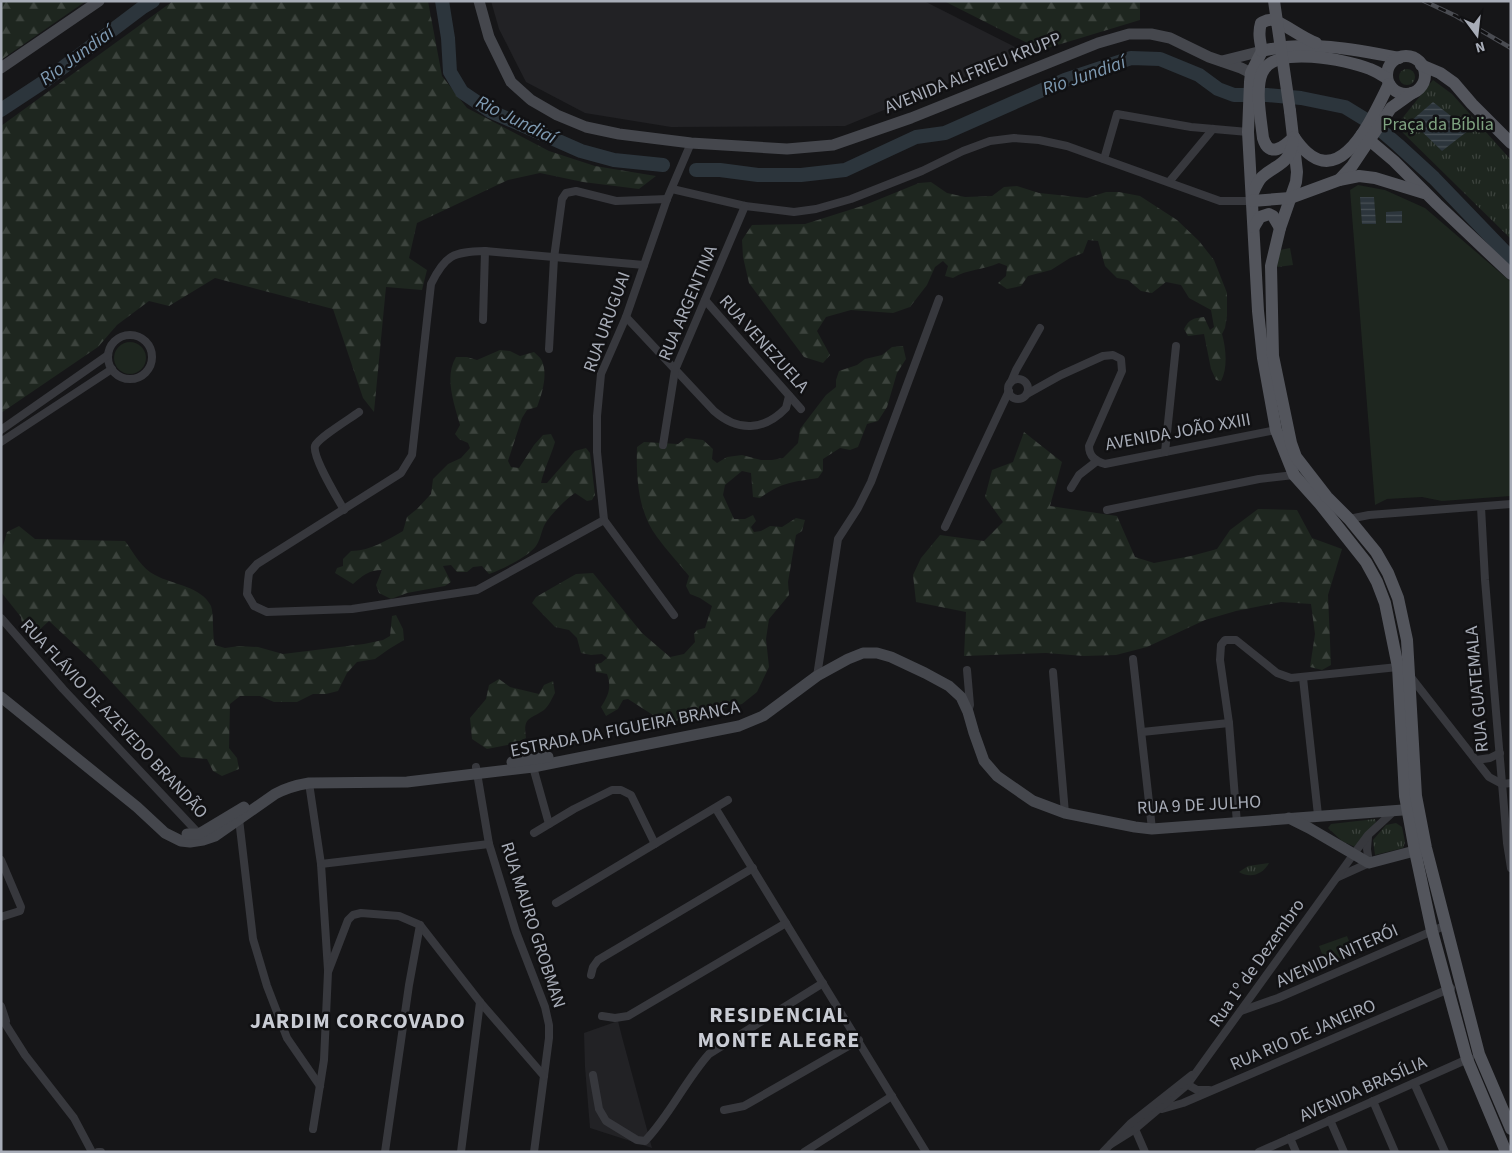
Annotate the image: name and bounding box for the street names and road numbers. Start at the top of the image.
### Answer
street label: AVENIDA ALFRIEU KRUPP [881,26,1065,120]
street label: RUA ARGENTINA [652,241,724,364]
street label: RUA URUGUAI [577,268,637,376]
street label: RUA VENEZUELA [713,290,815,399]
street label: AVENIDA JOÃO XXIII [1103,407,1253,457]
street label: RUA FLÁVIO DE AZEVEDO BRANDÃO [15,614,213,824]
street label: RUA GUATEMALA [1459,625,1495,753]
street label: ESTRADA DA FIGUEIRA BRANCA [508,694,742,764]
street label: RUA 9 DE JULHO [1136,789,1262,821]
street label: RUA MAURO GROBMAN [494,839,572,1011]
street label: Rua 1º de Dezembro [1203,894,1311,1032]
street label: AVENIDA NITERÓI [1272,918,1402,994]
street label: RUA RIO DE JANEIRO [1226,993,1380,1077]
street label: AVENIDA BRASÍLIA [1295,1050,1431,1128]

